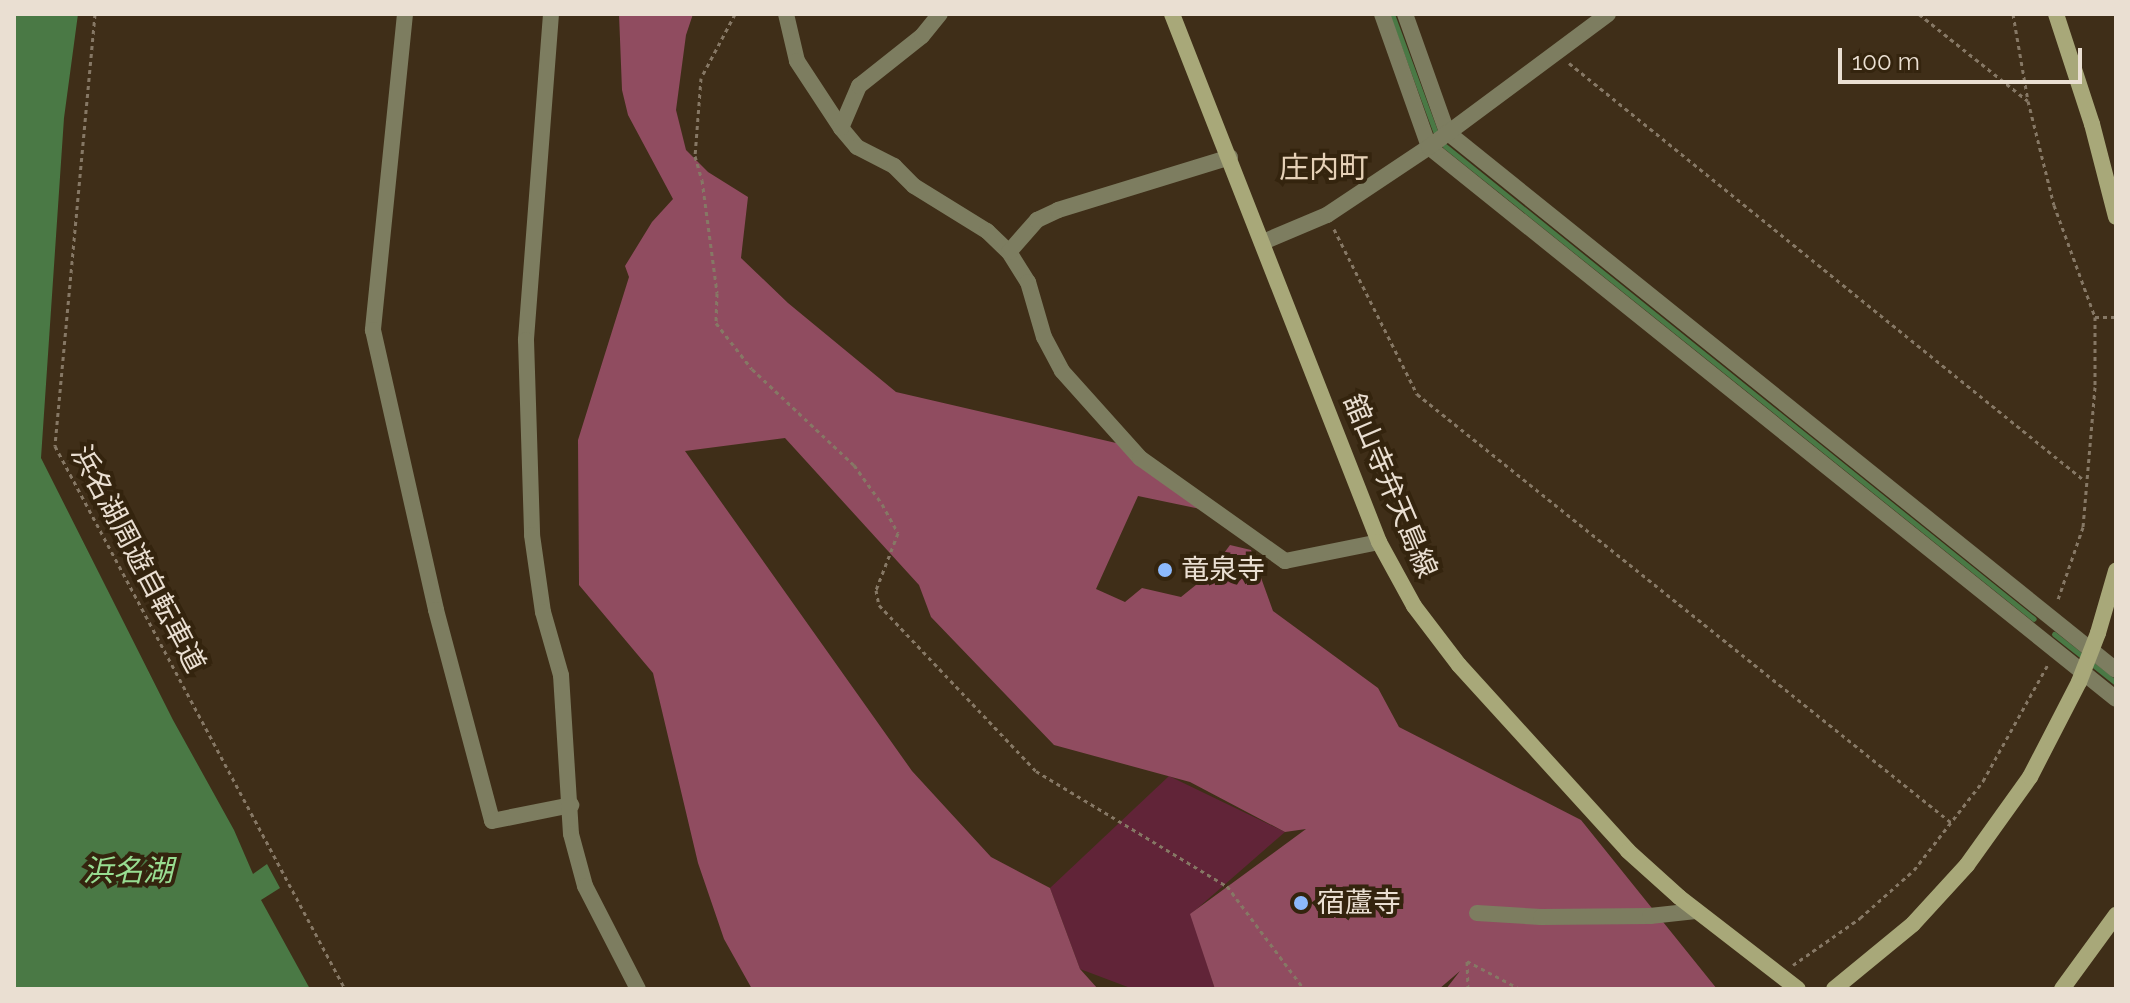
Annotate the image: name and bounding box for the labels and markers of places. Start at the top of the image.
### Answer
place label: 竜泉寺 [1181,553,1265,587]
marker: 竜泉寺 [1156,561,1174,579]
place label: 宿蘆寺 [1317,886,1401,920]
marker: 宿蘆寺 [1292,894,1310,912]

